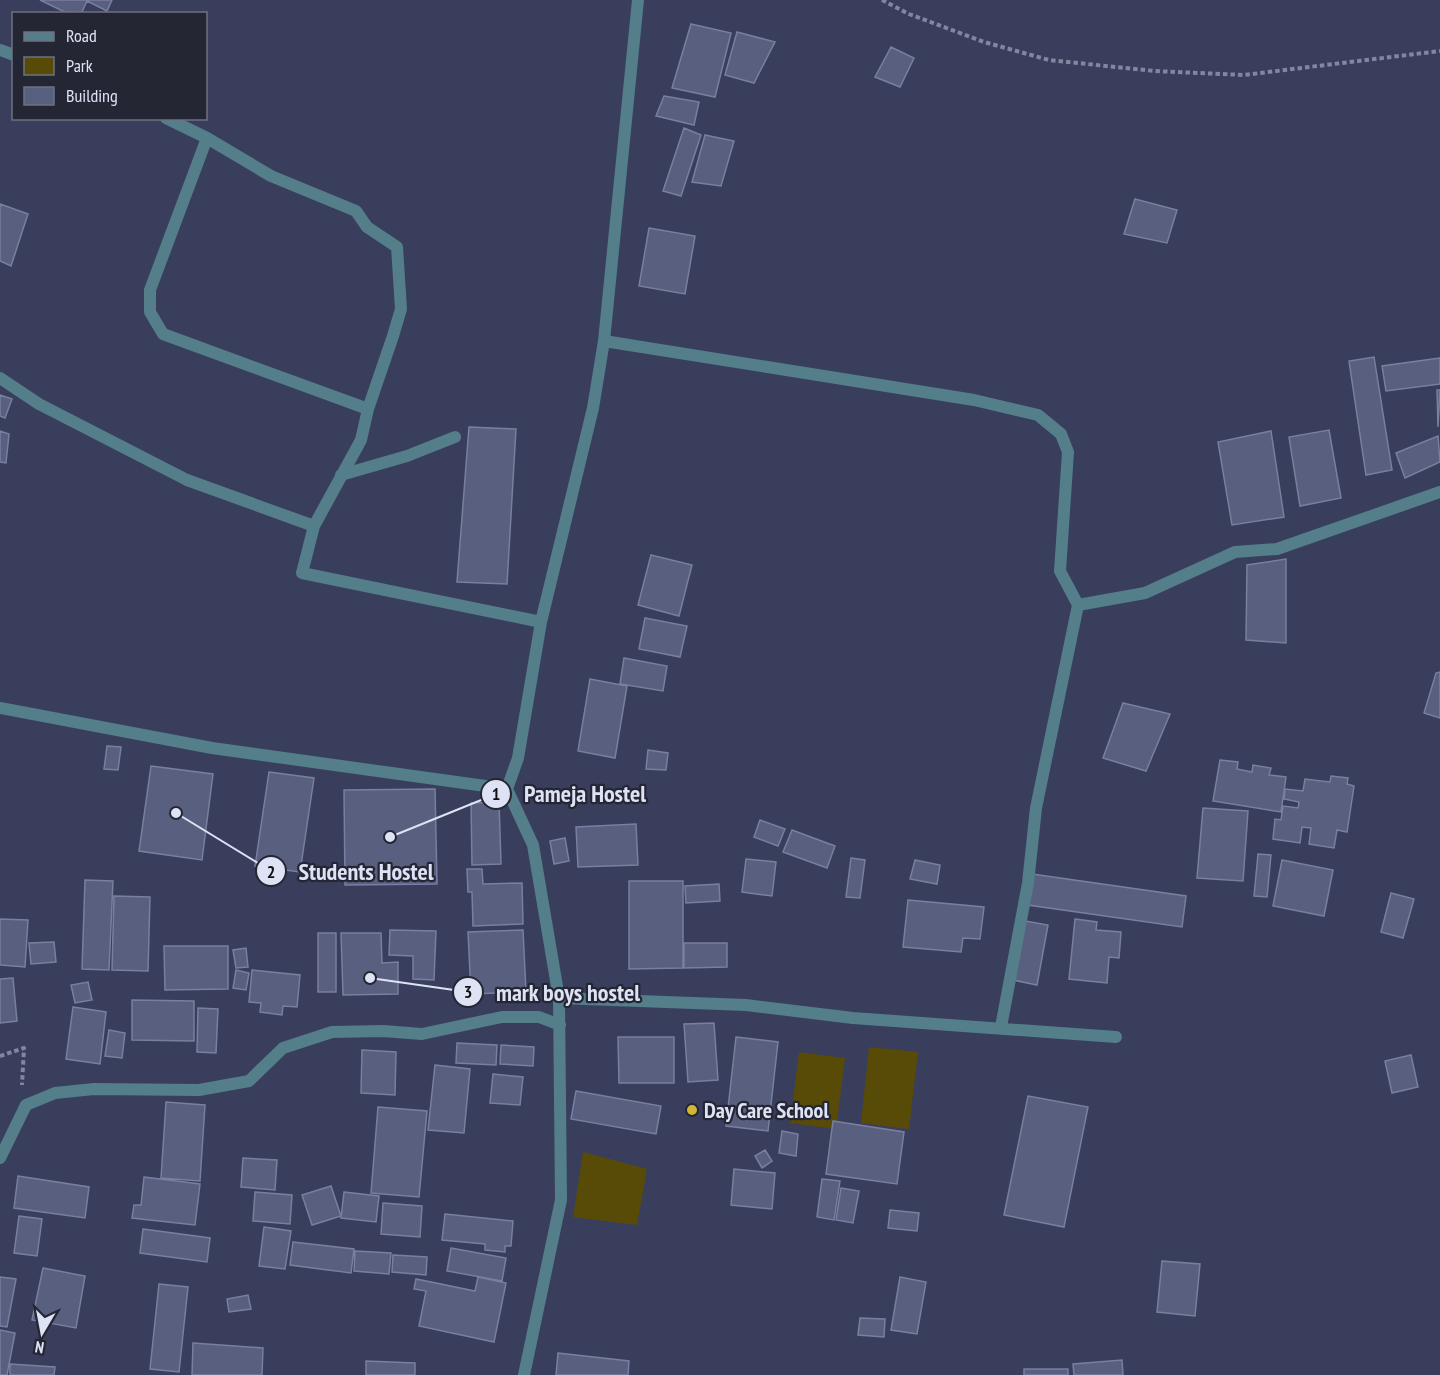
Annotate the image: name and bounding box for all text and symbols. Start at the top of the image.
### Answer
legend [12,12,207,120]
text: Road [66,24,97,47]
text: Park [66,54,93,77]
text: Building [66,84,118,107]
callout: Pameja Hostel [481,773,658,815]
text: Pameja Hostel [524,778,646,809]
text: 1 [492,782,500,805]
callout: Students Hostel [256,850,446,892]
text: Students Hostel [298,856,434,887]
text: 2 [267,860,275,883]
callout: mark boys hostel [453,971,652,1013]
text: mark boys hostel [496,977,640,1008]
text: 3 [464,980,472,1003]
place label: Day Care School [704,1096,829,1124]
marker: Day Care School [685,1103,699,1117]
north arrow [12,1303,72,1363]
text: N [33,1337,45,1358]

